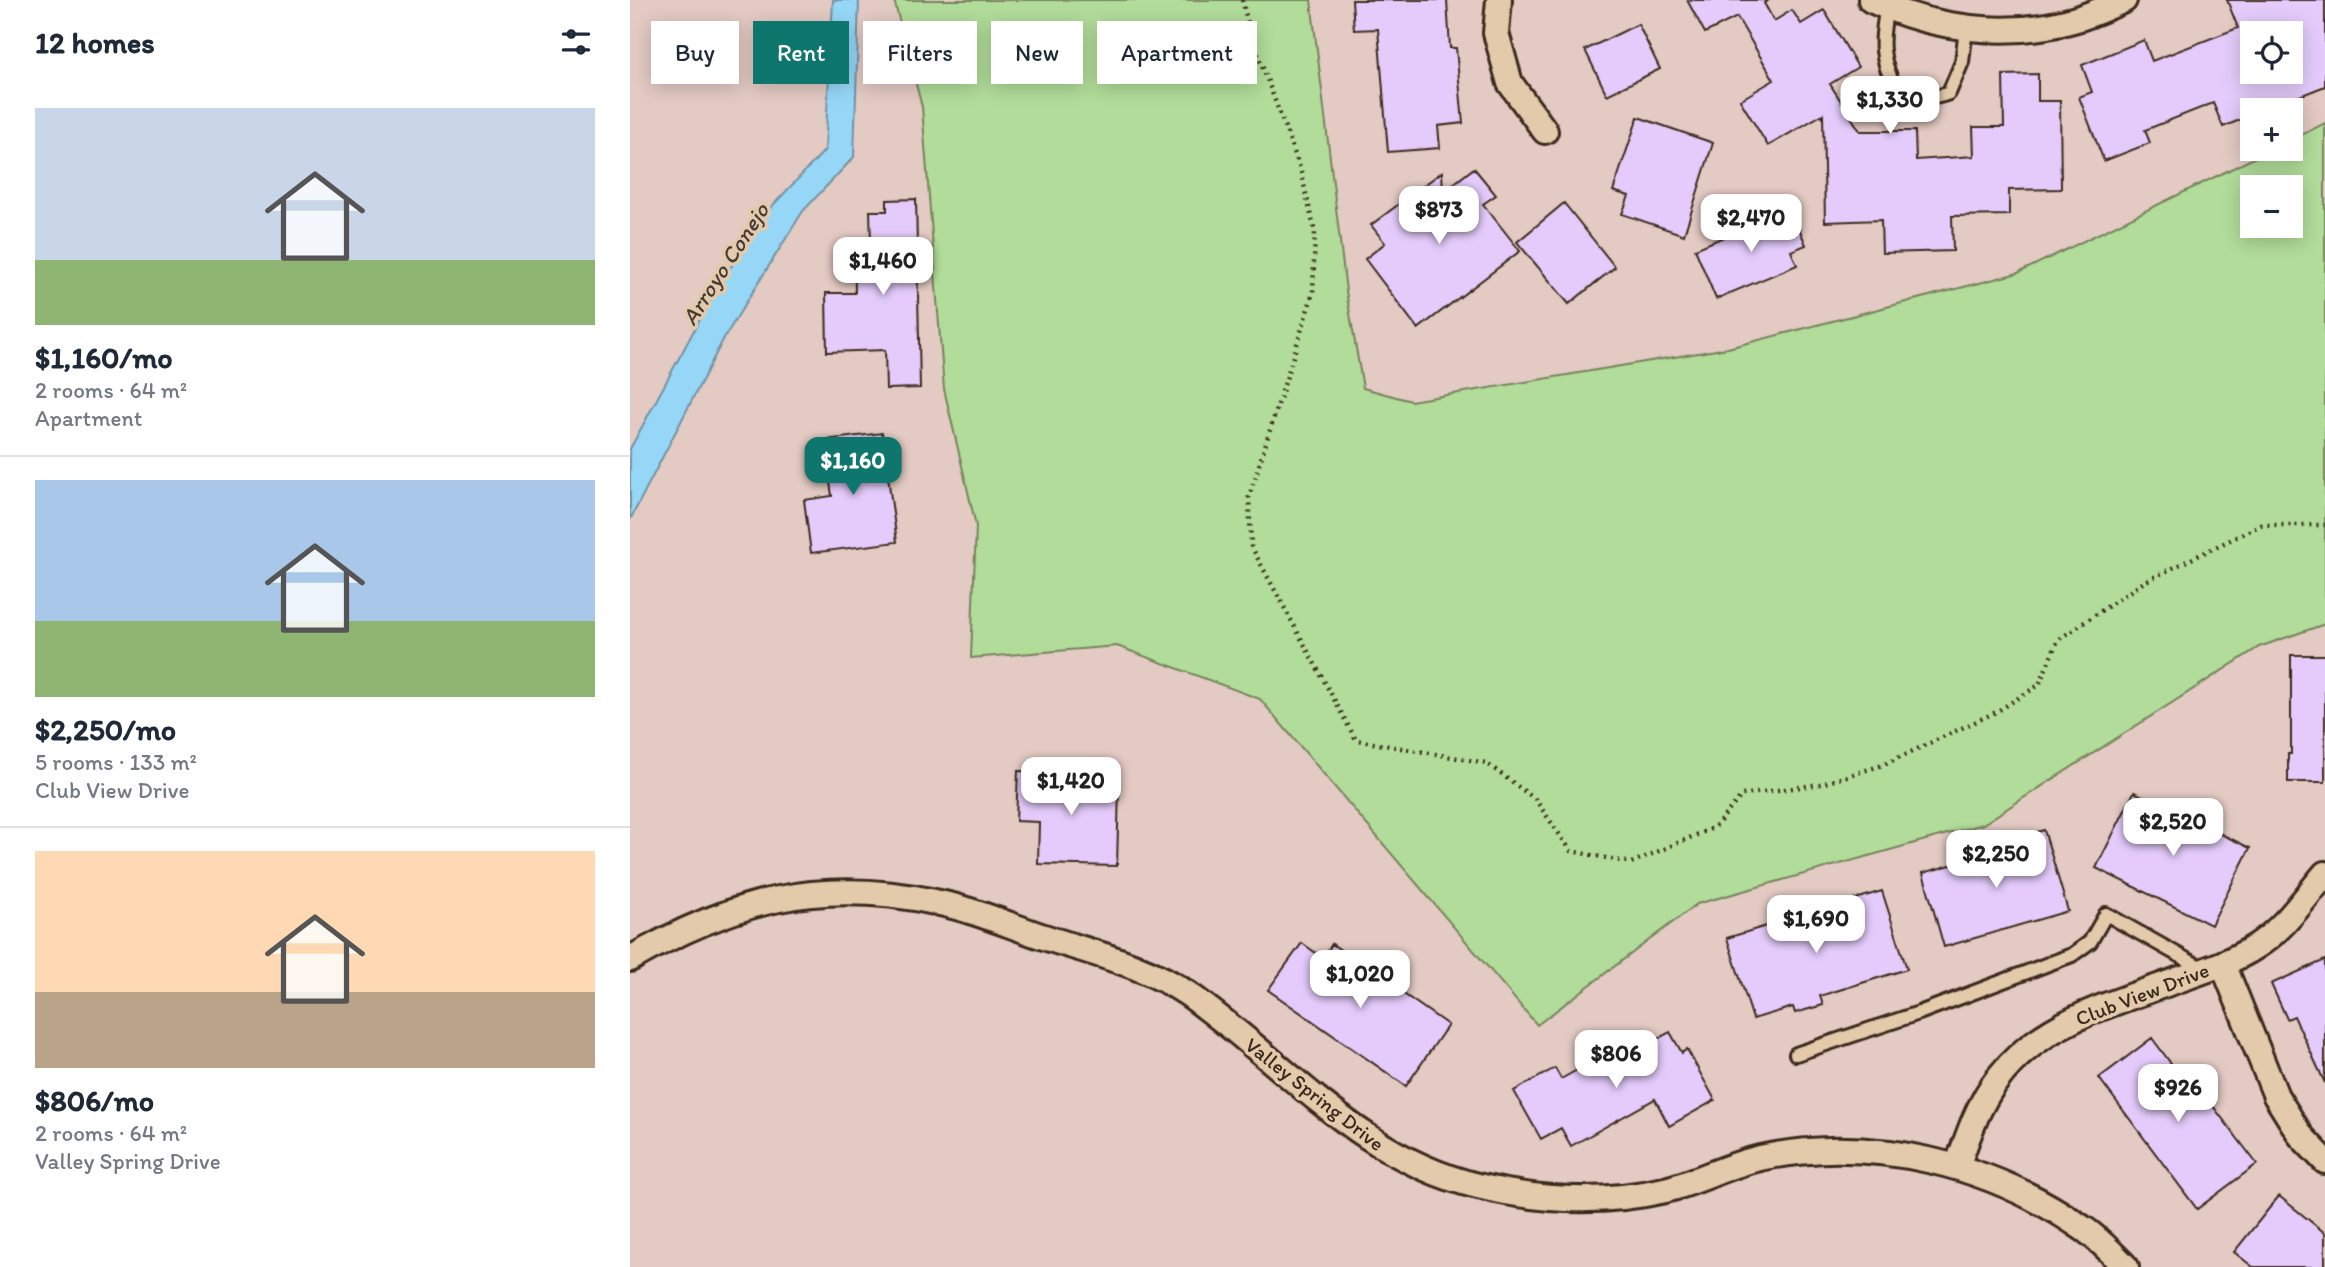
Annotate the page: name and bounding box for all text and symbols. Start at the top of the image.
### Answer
chip: Buy [651,21,739,84]
chip: Rent [753,21,849,84]
chip: Filters [863,21,977,84]
chip: New [991,21,1083,84]
chip: Apartment [1097,21,1257,84]
map controls [2240,21,2303,238]
button: locate [2240,21,2303,84]
icon: filters [557,23,595,61]
text: 12 homes [35,24,155,61]
pin: $1,330 [1833,76,1947,136]
text: $1,330 [1856,85,1924,113]
button: + [2240,98,2303,161]
icon: home [252,153,378,279]
button: − [2240,175,2303,238]
pin: $873 [1398,187,1480,246]
pin: $2,470 [1694,194,1808,254]
text: $873 [1415,195,1463,223]
water label: Arroyo Conejo [675,197,776,330]
text: $2,470 [1717,203,1785,231]
pin: $1,460 [826,238,940,297]
text: $1,460 [849,246,917,274]
text: $1,160/mo [35,339,173,376]
text: 2 rooms · 64 m² [35,376,187,404]
text: Apartment [35,404,142,432]
pin: $1,160 [796,438,910,497]
text: $1,160 [821,446,885,474]
icon: home [252,525,378,651]
text: $2,250/mo [35,711,176,748]
text: 5 rooms · 133 m² [35,748,197,776]
pin: $1,420 [1014,758,1128,817]
text: $1,420 [1037,766,1105,794]
text: Club View Drive [35,776,189,804]
pin: $2,520 [2116,798,2230,858]
text: $2,520 [2139,807,2207,835]
pin: $2,250 [1939,830,2053,890]
text: $2,250 [1962,839,2030,867]
pin: $1,690 [1759,895,1873,955]
icon: home [252,896,378,1022]
text: $1,690 [1783,904,1849,932]
pin: $1,020 [1303,950,1417,1010]
street label: Club View Drive [2072,957,2212,1031]
text: $1,020 [1326,959,1394,987]
pin: $806 [1575,1030,1657,1090]
street label: Valley Spring Drive [1241,1032,1389,1156]
text: $806 [1591,1039,1641,1067]
pin: $926 [2137,1064,2219,1124]
text: $926 [2154,1073,2202,1101]
text: $806/mo [35,1082,154,1119]
text: 2 rooms · 64 m² [35,1119,187,1147]
text: Valley Spring Drive [35,1147,221,1175]

